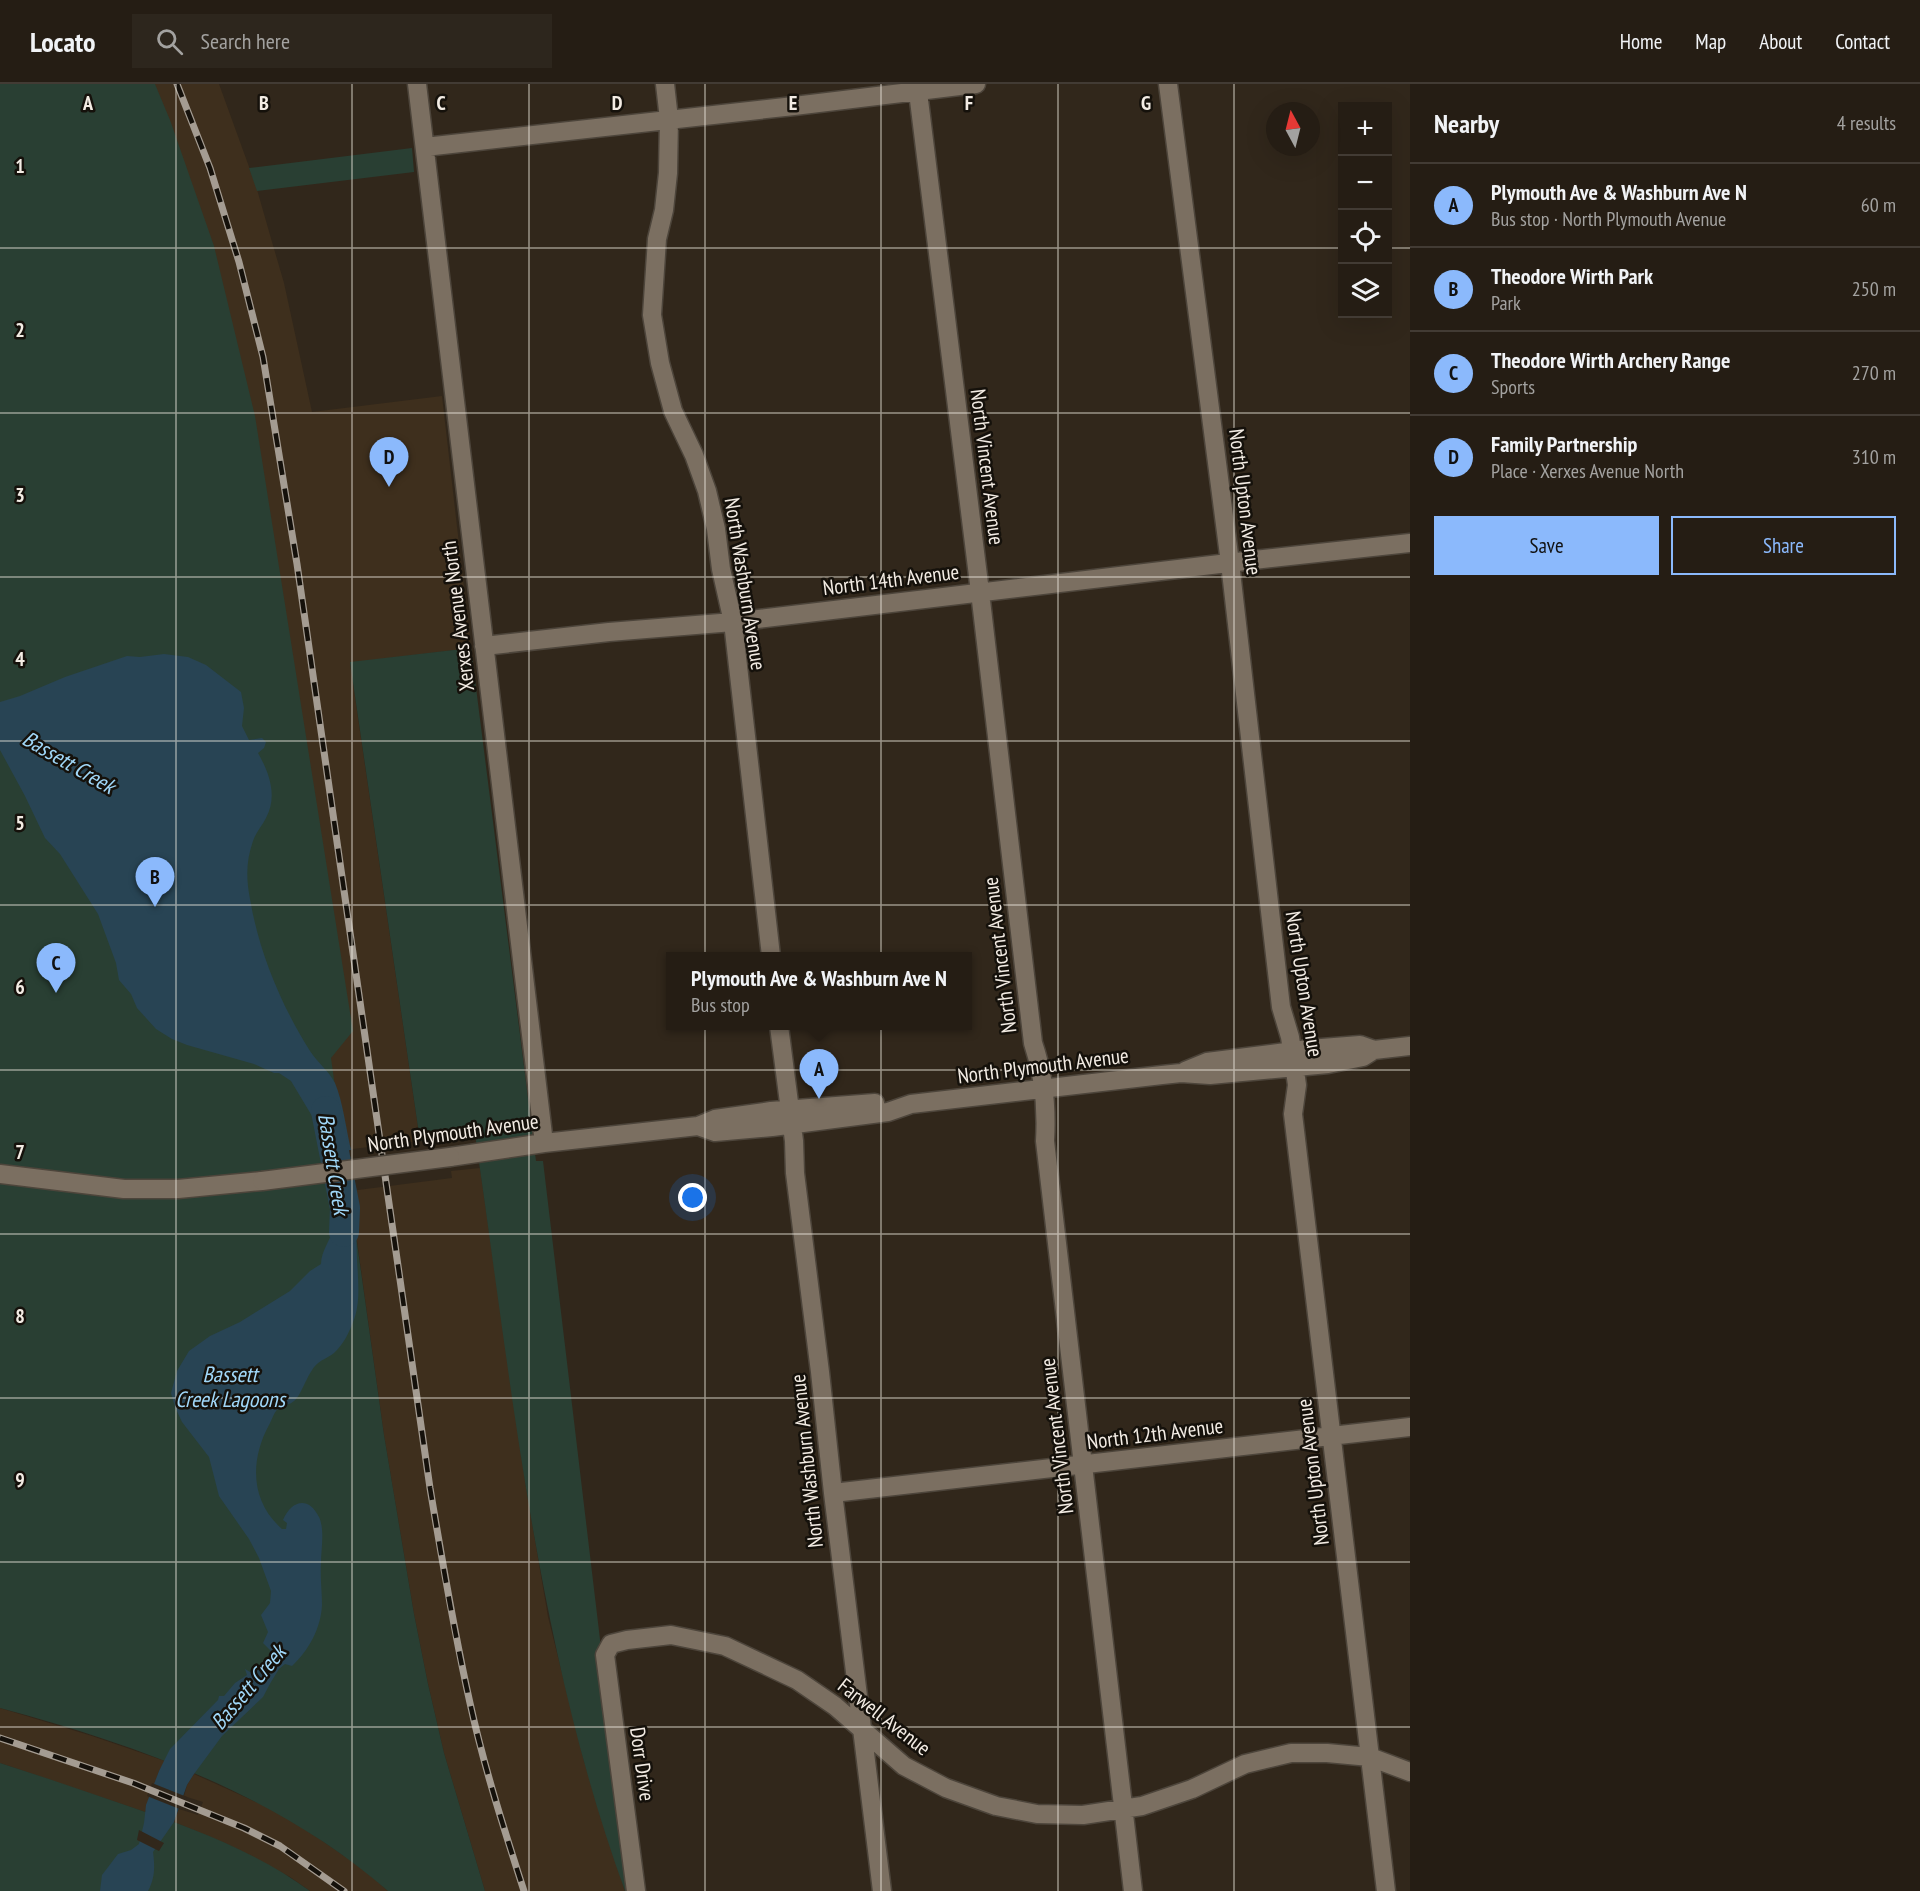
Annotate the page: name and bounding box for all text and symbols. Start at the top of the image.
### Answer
search box [132,14,552,68]
text: Locato [30,23,96,60]
icon: search [153,25,186,58]
text: Search here [201,27,290,55]
text: Home [1620,28,1662,55]
text: Map [1695,28,1726,55]
text: About [1759,28,1802,55]
text: Contact [1835,28,1890,55]
text: A [82,90,94,116]
text: B [259,90,269,116]
text: C [436,90,446,116]
text: D [612,90,623,116]
text: E [789,90,797,116]
text: F [965,90,973,116]
text: G [1141,90,1151,116]
north arrow [1266,102,1320,156]
map controls [1338,102,1392,318]
button: + [1338,102,1392,156]
text: Nearby [1434,107,1499,140]
text: 4 results [1837,110,1896,136]
text: 1 [15,153,25,179]
button: − [1338,156,1392,210]
text: Plymouth Ave & Washburn Ave N [1491,178,1747,206]
text: A [1448,192,1459,218]
text: 60 m [1861,192,1896,218]
text: Bus stop · North Plymouth Avenue [1491,206,1726,232]
button: locate [1338,210,1392,264]
text: Theodore Wirth Park [1491,262,1653,290]
button: layers [1338,264,1392,318]
text: B [1449,276,1458,302]
text: 250 m [1852,276,1896,302]
text: Park [1491,290,1521,316]
text: 2 [15,317,25,343]
text: Theodore Wirth Archery Range [1491,346,1731,374]
text: C [1449,360,1458,386]
text: 270 m [1852,360,1896,386]
text: Sports [1491,374,1535,400]
street label: North Vincent Avenue [965,387,1010,546]
street label: North Upton Avenue [1223,427,1268,577]
text: Family Partnership [1491,430,1637,458]
pin: D [370,438,408,487]
text: D [1448,444,1459,470]
text: 310 m [1852,444,1896,470]
text: Place · Xerxes Avenue North [1491,458,1684,484]
text: 3 [15,482,25,508]
street label: North Washburn Avenue [719,496,772,672]
button: Save [1434,516,1659,575]
button: Share [1671,516,1896,575]
street label: Xerxes Avenue North [435,539,480,693]
street label: North 14th Avenue [821,558,961,601]
text: 4 [15,646,25,672]
water label: Bassett Creek [18,724,122,801]
text: 5 [15,810,25,836]
pin: B [136,858,174,907]
street label: North Vincent Avenue [977,876,1022,1035]
street label: North Upton Avenue [1280,909,1329,1059]
pin: C [36,944,76,993]
popup [666,952,972,1030]
text: Plymouth Ave & Washburn Ave N [691,964,947,992]
text: 6 [15,974,25,1000]
text: Bus stop [691,992,750,1018]
street label: North Plymouth Avenue [956,1042,1130,1089]
pin: A [800,1050,838,1099]
street label: North Plymouth Avenue [366,1107,540,1158]
water label: Bassett Creek [312,1111,356,1219]
text: 7 [15,1139,25,1165]
your location [678,1183,707,1212]
text: 8 [15,1303,25,1329]
street label: North Vincent Avenue [1034,1357,1079,1516]
water label: Bassett Creek Lagoons [175,1360,287,1413]
street label: North Washburn Avenue [784,1373,829,1549]
street label: North Upton Avenue [1290,1397,1335,1547]
street label: North 12th Avenue [1085,1412,1225,1455]
text: 9 [15,1467,25,1493]
water label: Bassett Creek [204,1637,293,1735]
street label: Farwell Avenue [832,1672,936,1761]
street label: Dorr Drive [624,1725,661,1803]

